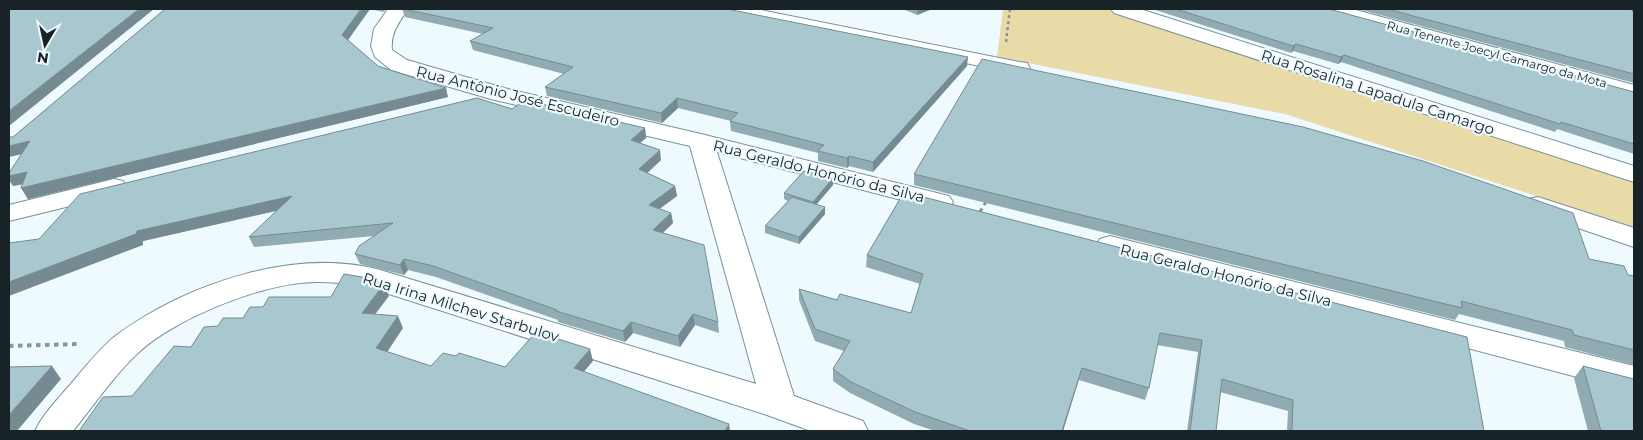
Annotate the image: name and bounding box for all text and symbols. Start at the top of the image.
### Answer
street label: Rua Tenente Joecyl Camargo da Mota [1385,17,1609,91]
north arrow [20,20,70,70]
street label: Rua Rosalina Lapadula Camargo [1259,45,1497,139]
text: N [36,48,50,68]
street label: Rua Antônio José Escudeiro [414,62,622,130]
street label: Rua Geraldo Honório da Silva [711,135,927,207]
street label: Rua Geraldo Honório da Silva [1118,239,1334,311]
street label: Rua Irina Milchev Starbulov [361,268,562,346]

